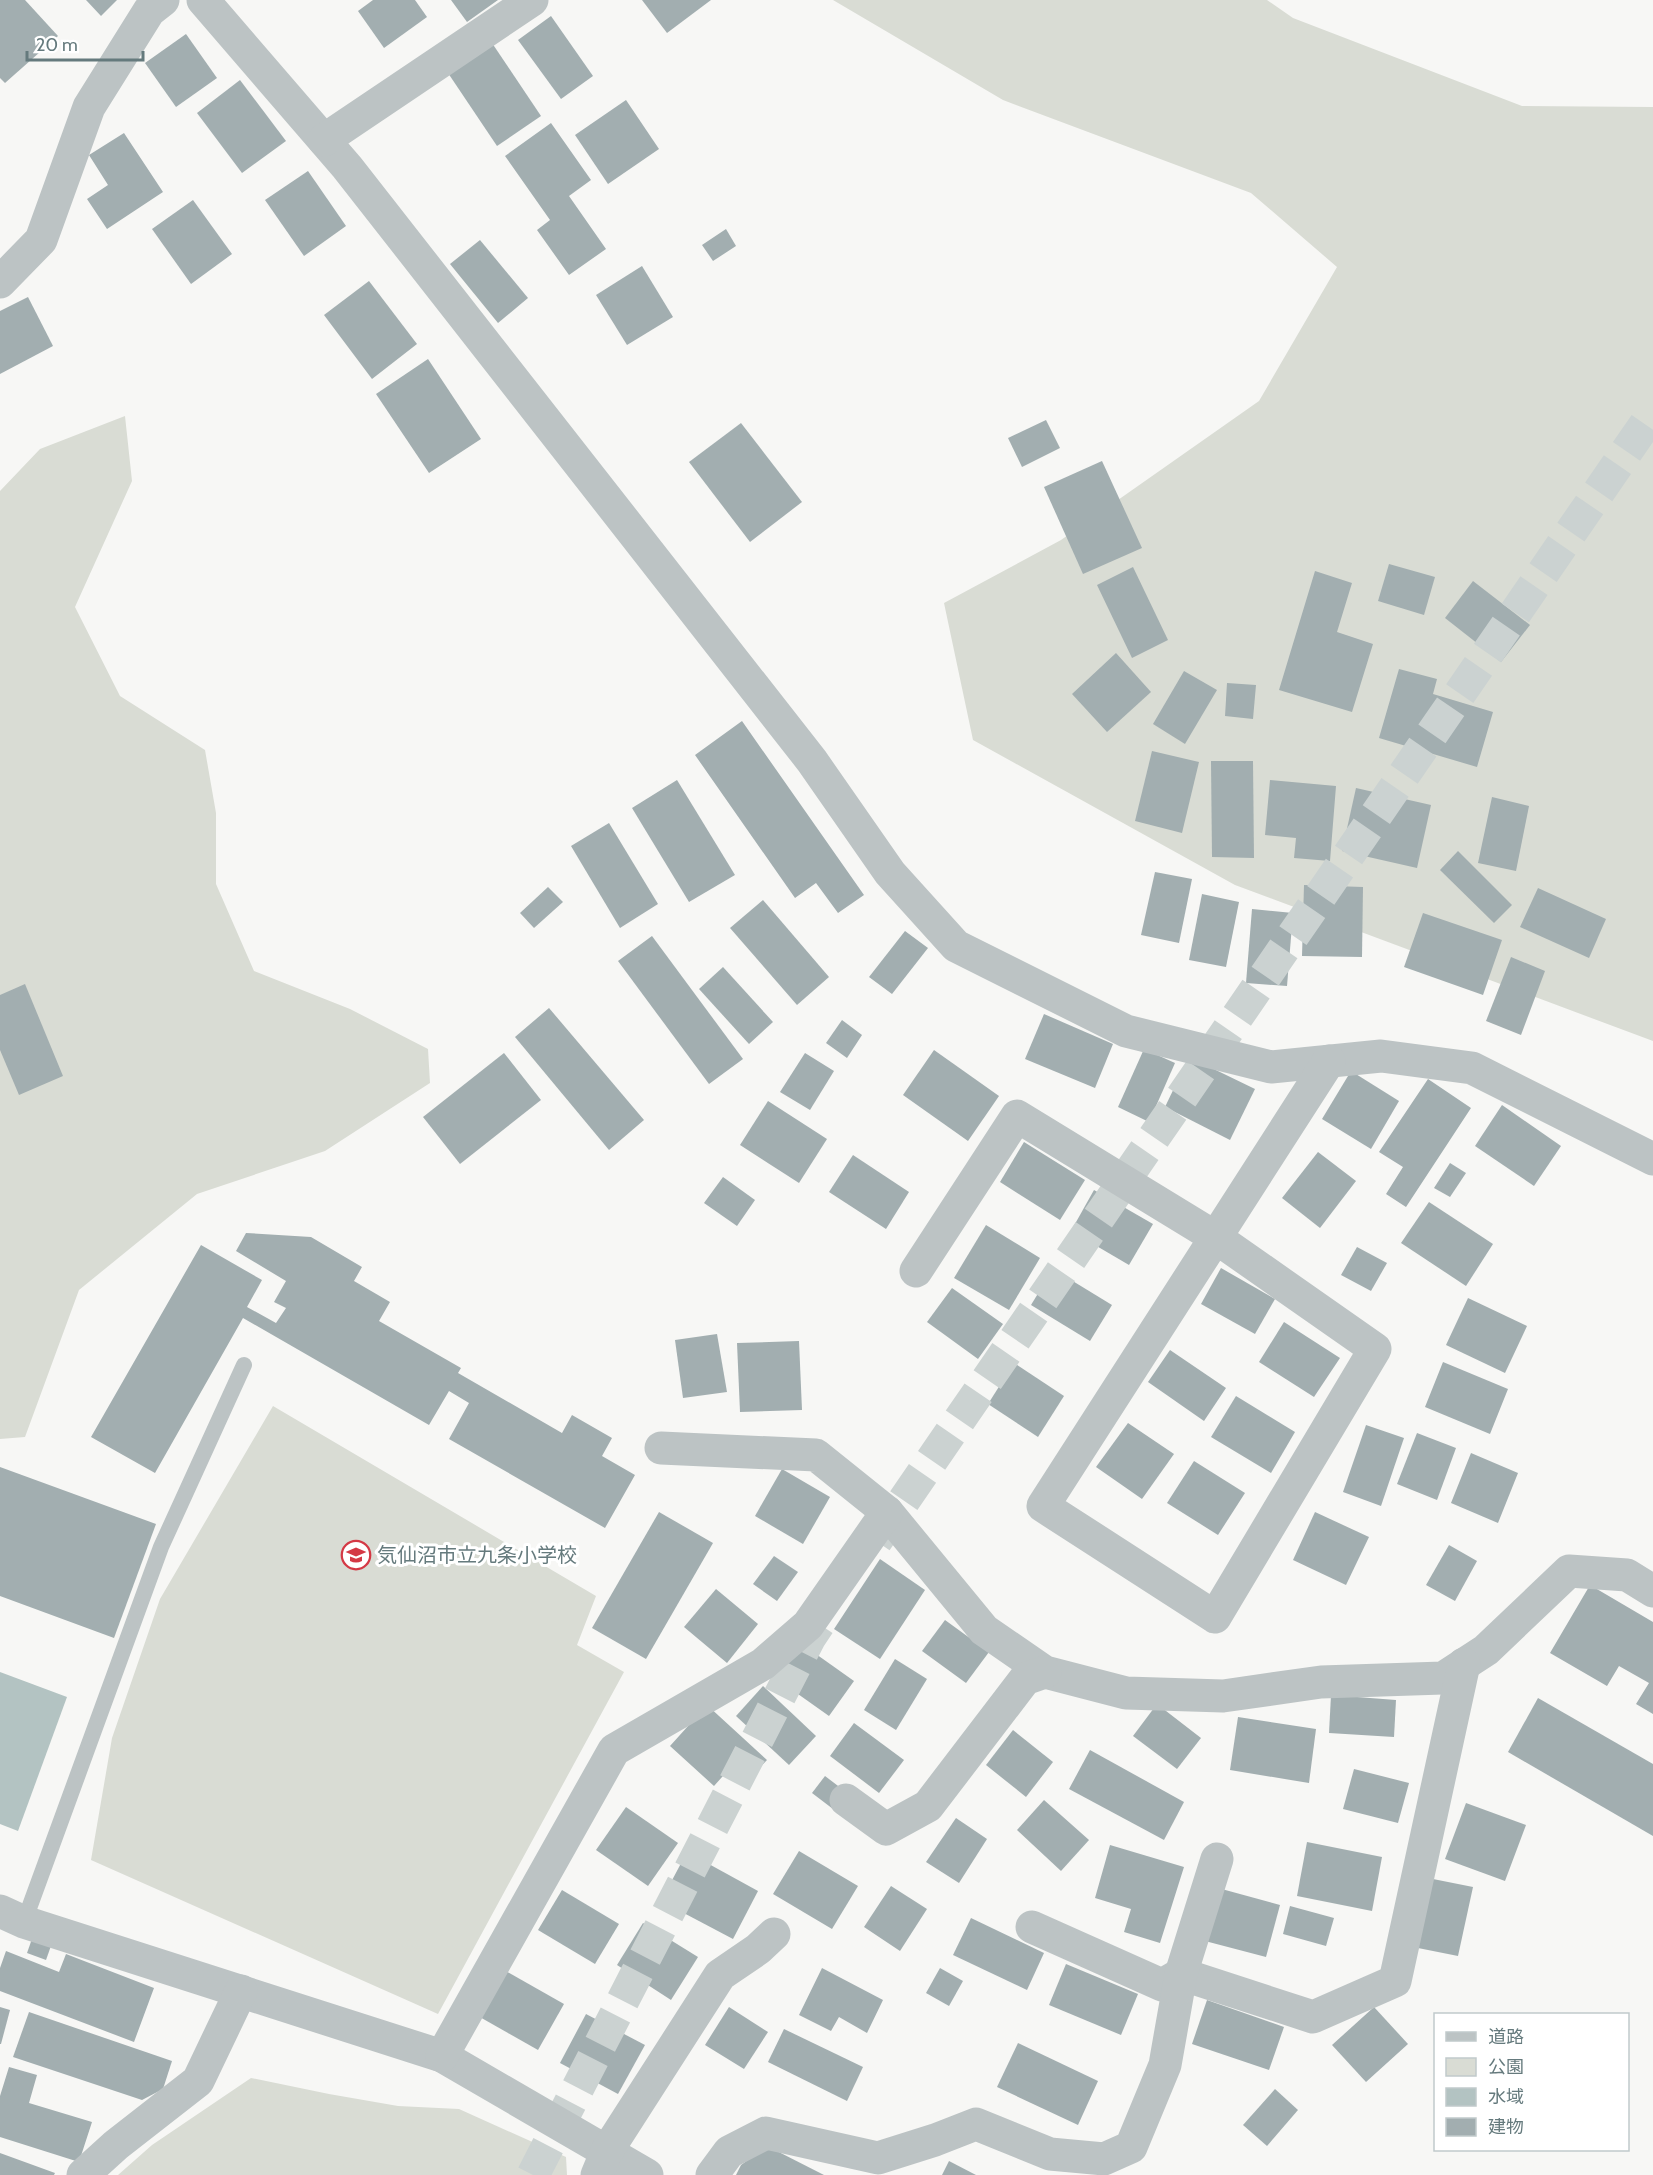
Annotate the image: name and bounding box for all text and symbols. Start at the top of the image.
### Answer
scale bar [27,24,142,62]
text: 20 m [36,34,78,56]
school or university icon: 気仙沼市立九条小学校 [340,1539,372,1571]
place label: 気仙沼市立九条小学校 [377,1543,577,1567]
legend [1434,2013,1629,2151]
text: 道路 [1488,2026,1524,2048]
text: 公園 [1488,2056,1524,2078]
text: 水域 [1488,2086,1524,2108]
text: 建物 [1488,2116,1524,2138]

